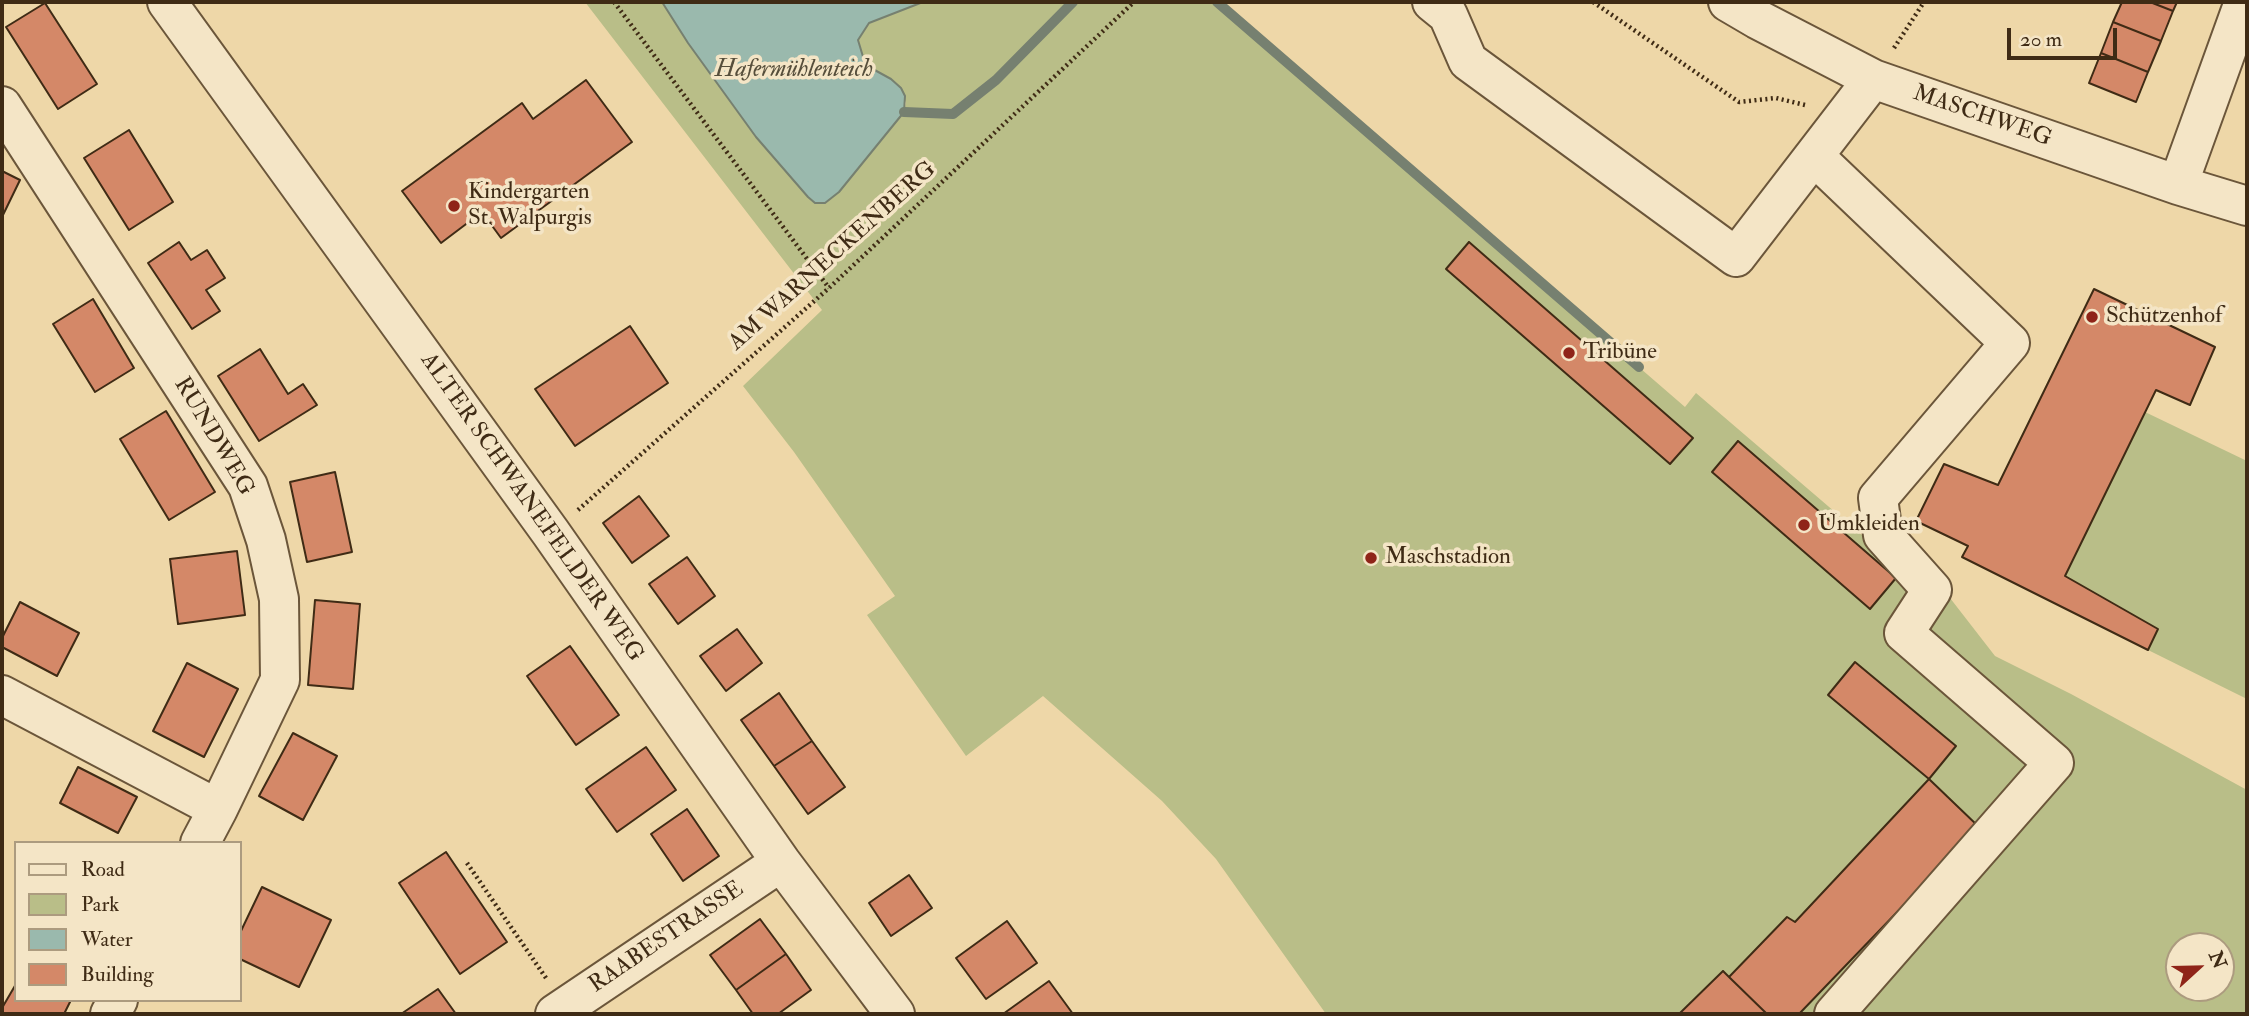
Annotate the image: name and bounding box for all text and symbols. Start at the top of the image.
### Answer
scale bar [2011,14,2121,58]
text: 20 m [2020,26,2062,53]
water label: Hafermühlenteich [715,57,873,85]
street label: MASCHWEG [1909,80,2055,154]
street label: AM WARNECKENBERG [724,157,942,357]
place label: Kindergarten St. Walpurgis [468,179,592,233]
marker: Kindergarten St. Walpurgis [446,198,462,214]
place label: Schützenhof [2106,303,2222,331]
marker: Schützenhof [2084,309,2100,325]
place label: Tribüne [1583,339,1657,367]
marker: Tribüne [1561,345,1577,361]
street label: ALTER SCHWANEFELDER WEG [413,348,649,668]
street label: RUNDWEG [167,373,259,501]
place label: Umkleiden [1818,511,1920,539]
marker: Umkleiden [1796,517,1812,533]
place label: Maschstadion [1385,544,1511,572]
marker: Maschstadion [1363,550,1379,566]
legend [14,841,242,1002]
text: Road [81,856,125,883]
street label: RAABESTRASSE [585,876,749,1000]
text: Park [81,891,119,918]
text: Water [81,926,133,953]
north arrow [2165,932,2235,1002]
text: N [2203,947,2232,972]
text: Building [81,961,154,988]

